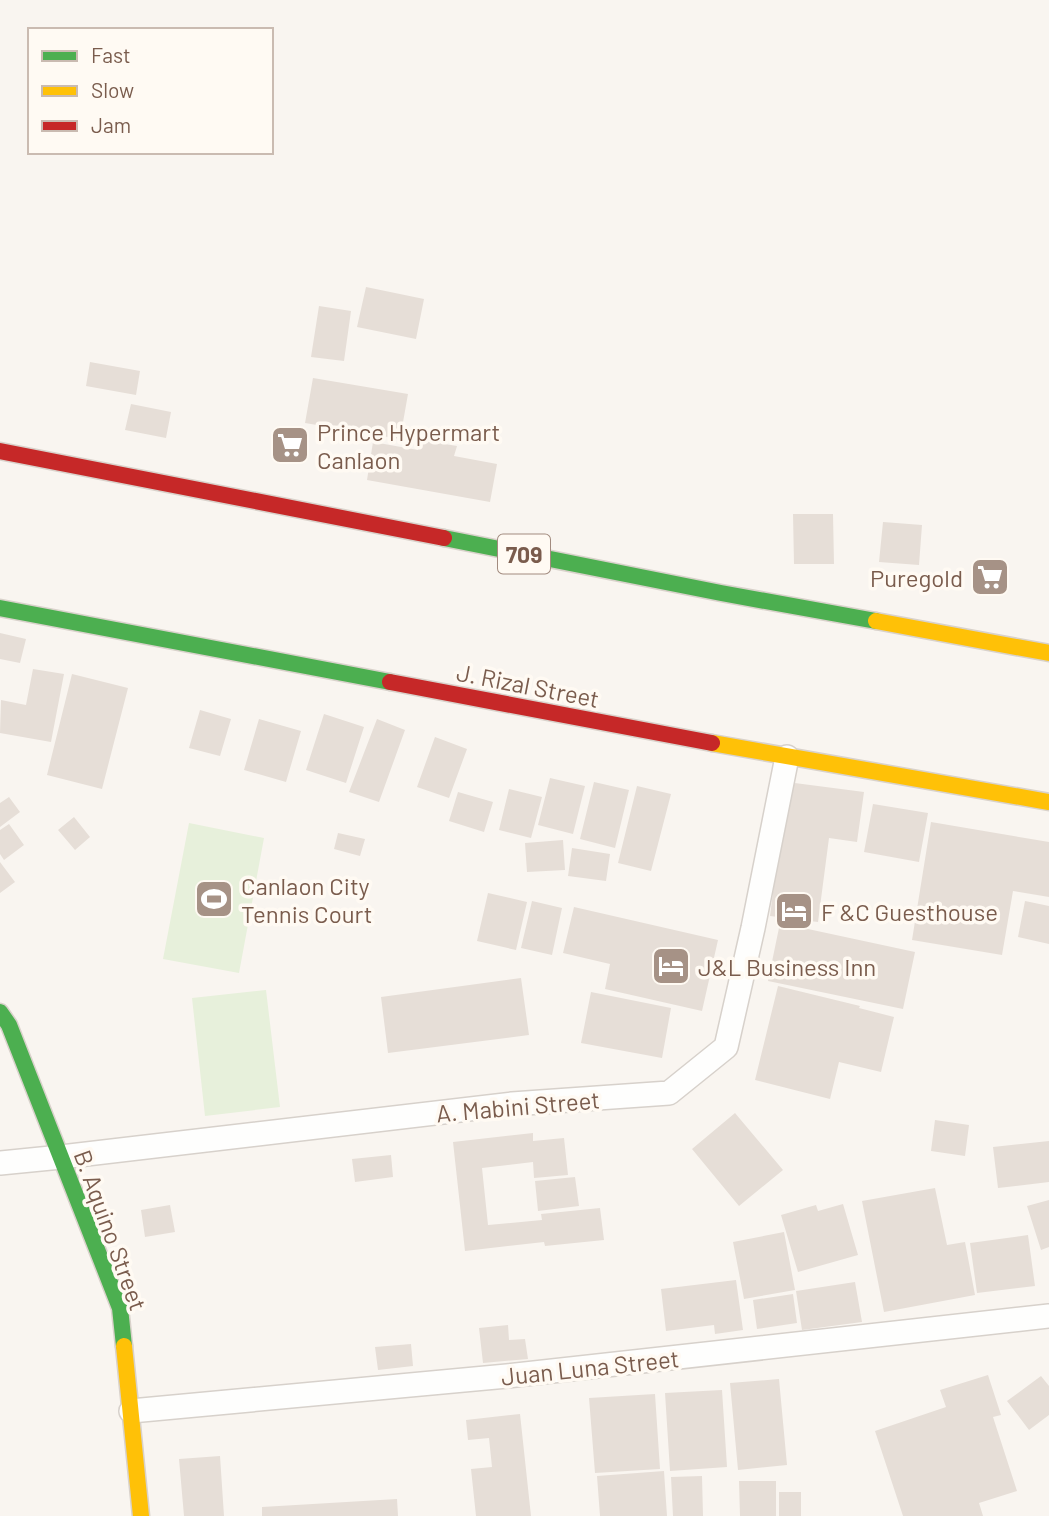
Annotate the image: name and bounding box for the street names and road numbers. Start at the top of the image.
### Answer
road number: 709 [498,534,550,574]
street label: J. Rizal Street [454,657,602,713]
street label: A. Mabini Street [435,1084,601,1128]
street label: B. Aquino Street [69,1146,153,1314]
street label: Juan Luna Street [500,1343,680,1391]

